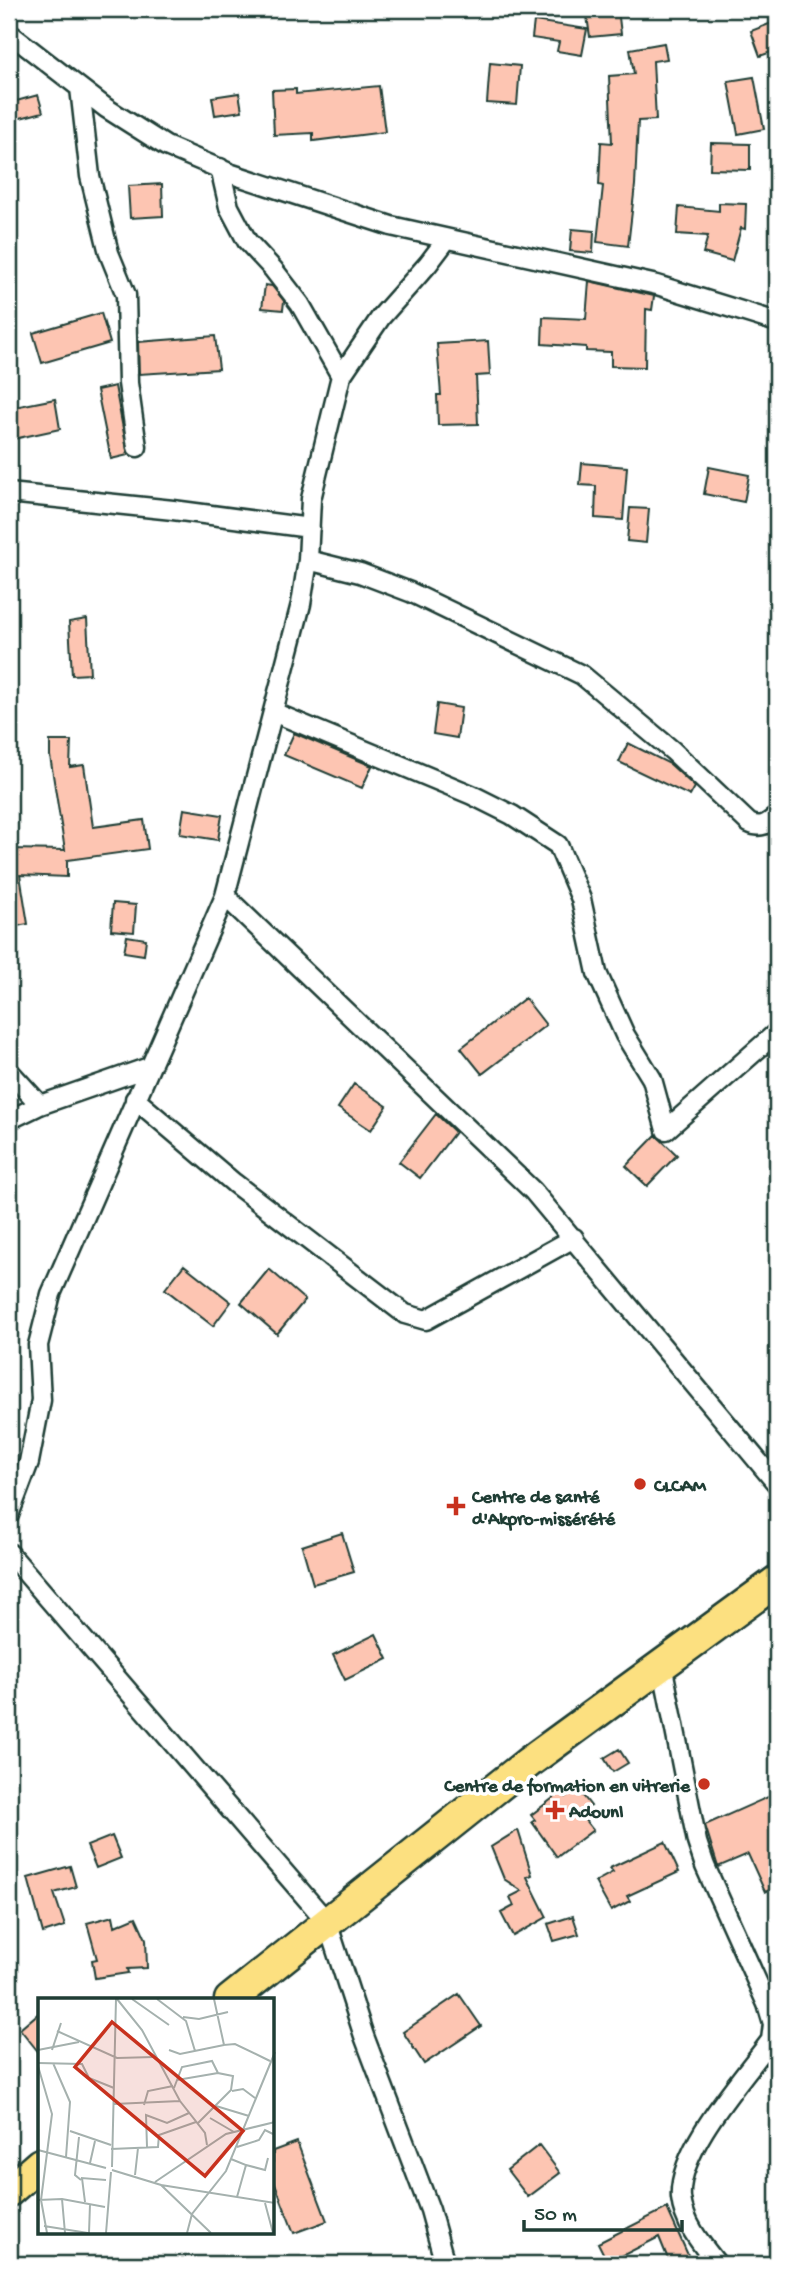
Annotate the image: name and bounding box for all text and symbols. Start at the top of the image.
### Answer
marker: CLCAM [632,1476,648,1492]
place label: CLCAM [653,1476,707,1499]
place label: Centre de santé d'Akpro-missérété [471,1487,616,1532]
marker: Centre de santé d'Akpro-missérété [446,1496,466,1516]
place label: Centre de formation en vitrerie [443,1776,691,1799]
marker: Centre de formation en vitrerie [696,1776,712,1792]
marker: Adounl [547,1802,563,1818]
place label: Adounl [568,1802,623,1825]
inset map [38,1998,275,2234]
scale bar [524,2189,681,2233]
text: 50 m [534,2204,577,2229]

